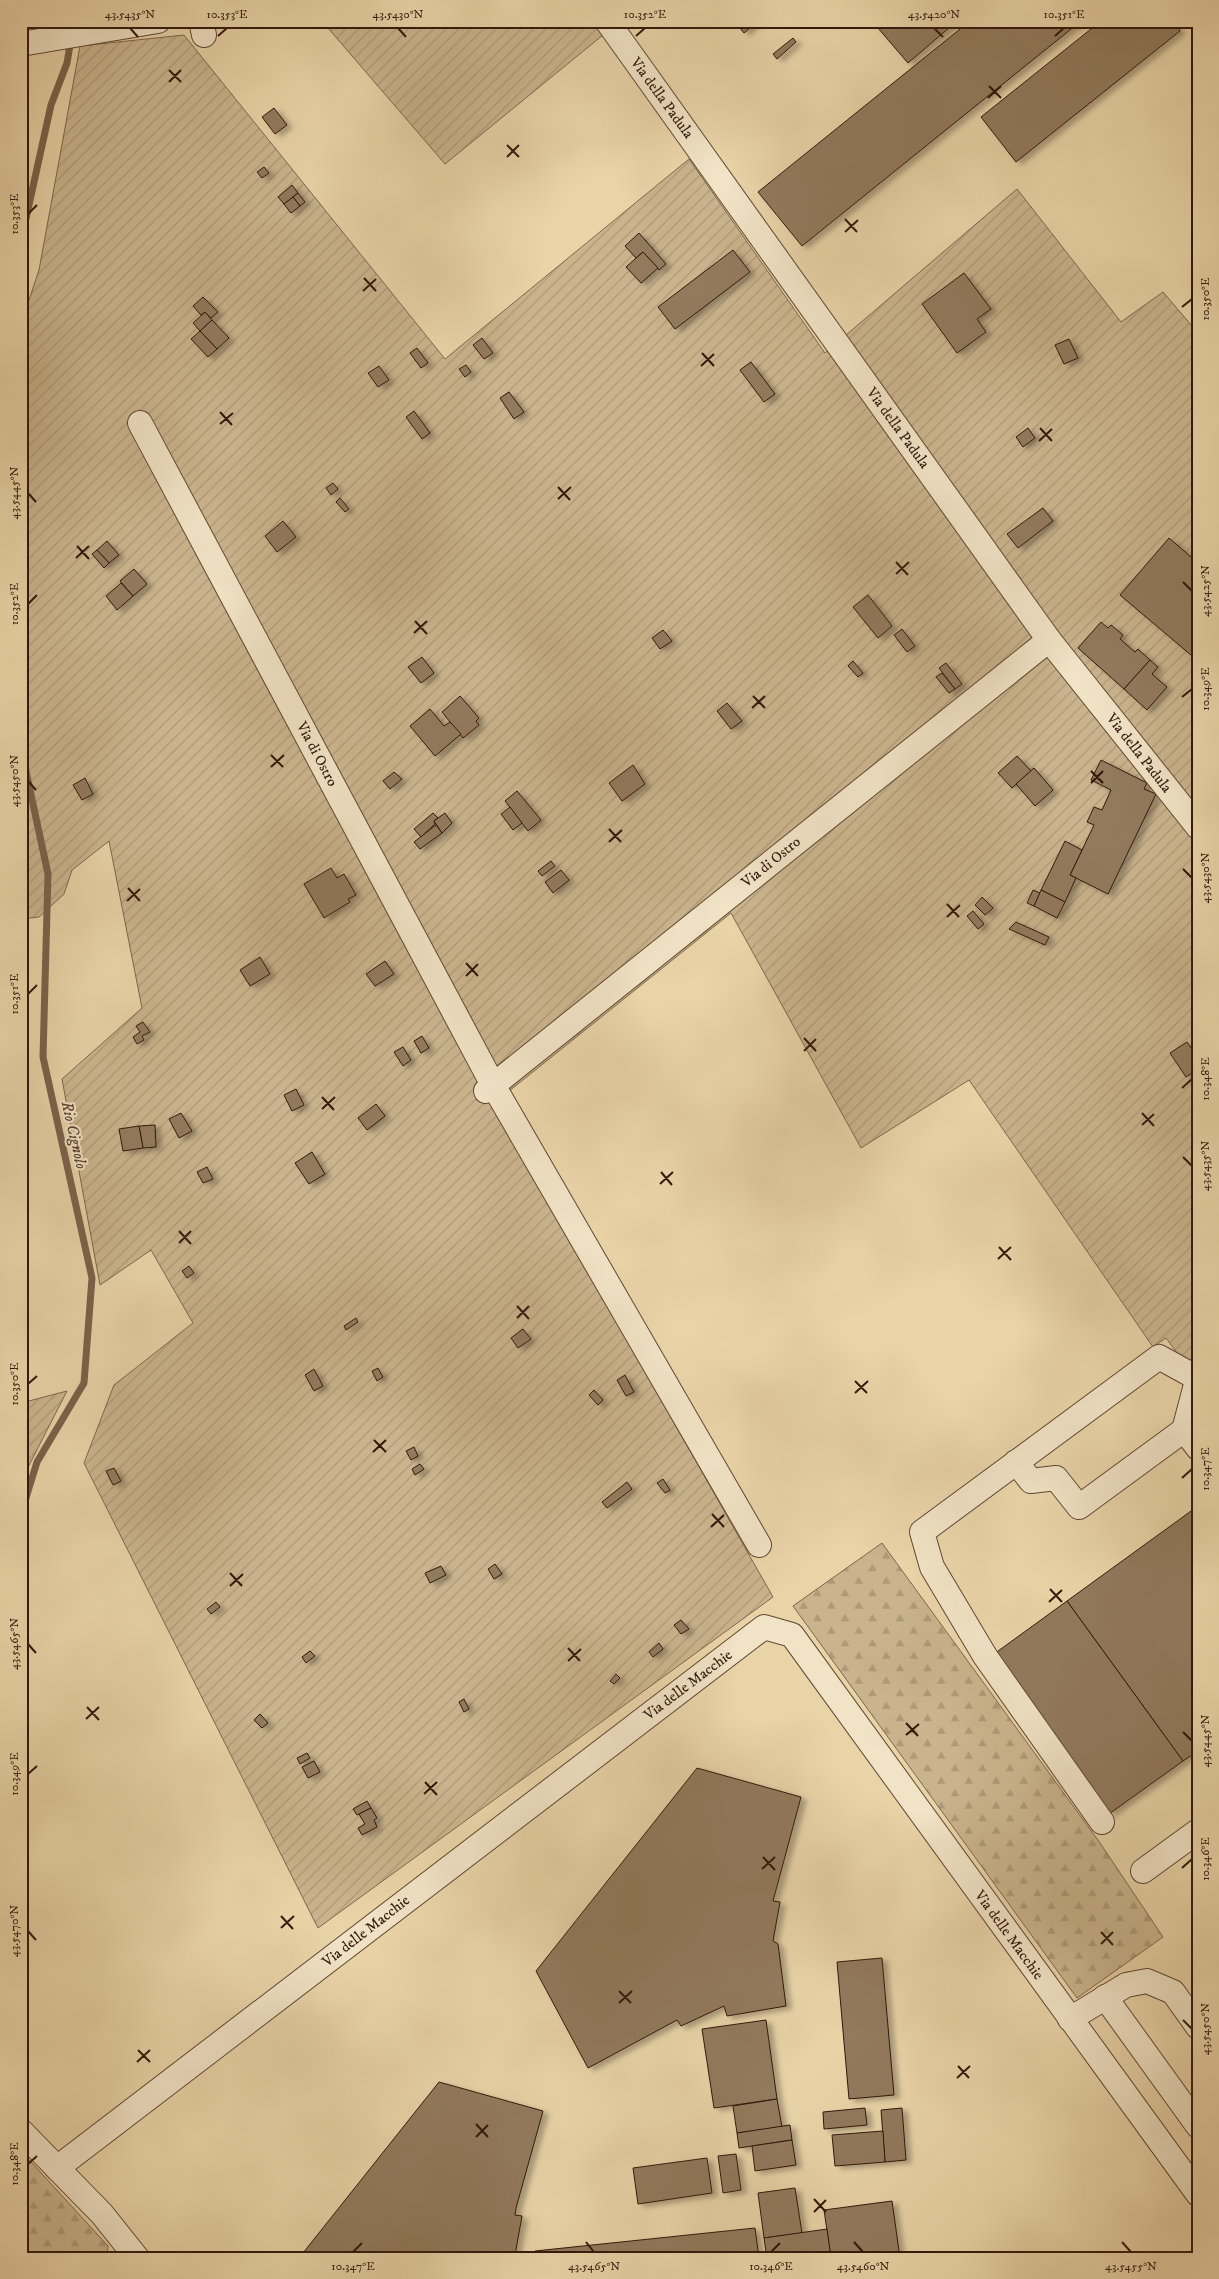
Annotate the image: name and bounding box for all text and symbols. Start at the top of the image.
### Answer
text: 43.5435°N [105,7,155,22]
text: 10.353°E [207,7,248,22]
text: 43.5430°N [373,7,424,22]
text: 10.352°E [624,7,667,22]
text: 43.5420°N [908,7,960,22]
text: 10.351°E [1044,7,1085,22]
street label: Via della Padula [626,53,698,143]
text: 10.353°E [7,193,22,234]
text: 10.350°E [1198,277,1213,320]
street label: Via della Padula [862,383,934,473]
text: 43.5445°N [7,466,22,519]
text: 43.5425°N [1198,565,1213,617]
text: 10.352°E [7,582,22,625]
text: 10.349°E [1198,667,1213,711]
street label: Via della Padula [1101,709,1176,797]
street label: Via di Ostro [292,717,342,790]
text: 43.5450°N [7,755,22,807]
street label: Via di Ostro [737,832,804,892]
text: 43.5430°N [1198,852,1213,903]
text: 10.351°E [7,973,22,1014]
text: 10.348°E [1198,1057,1213,1101]
water label: Rio Cignolo [56,1098,92,1171]
text: 43.5435°N [1198,1141,1213,1191]
text: 10.350°E [7,1362,22,1405]
text: 10.347°E [1198,1447,1213,1491]
text: 43.5465°N [7,1618,22,1670]
street label: Via delle Macchie [639,1646,736,1725]
text: 43.5445°N [1198,1714,1213,1767]
text: 10.349°E [7,1752,22,1796]
text: 10.346°E [1198,1837,1213,1881]
street label: Via delle Macchie [970,1886,1048,1983]
street label: Via delle Macchie [318,1891,414,1972]
text: 43.5470°N [7,1905,22,1957]
text: 43.5450°N [1198,2003,1213,2055]
text: 10.348°E [7,2142,22,2186]
text: 10.347°E [331,2259,375,2274]
text: 43.5465°N [568,2259,620,2274]
text: 10.346°E [749,2259,793,2274]
text: 43.5460°N [837,2259,890,2274]
text: 43.5455°N [1105,2259,1157,2274]

